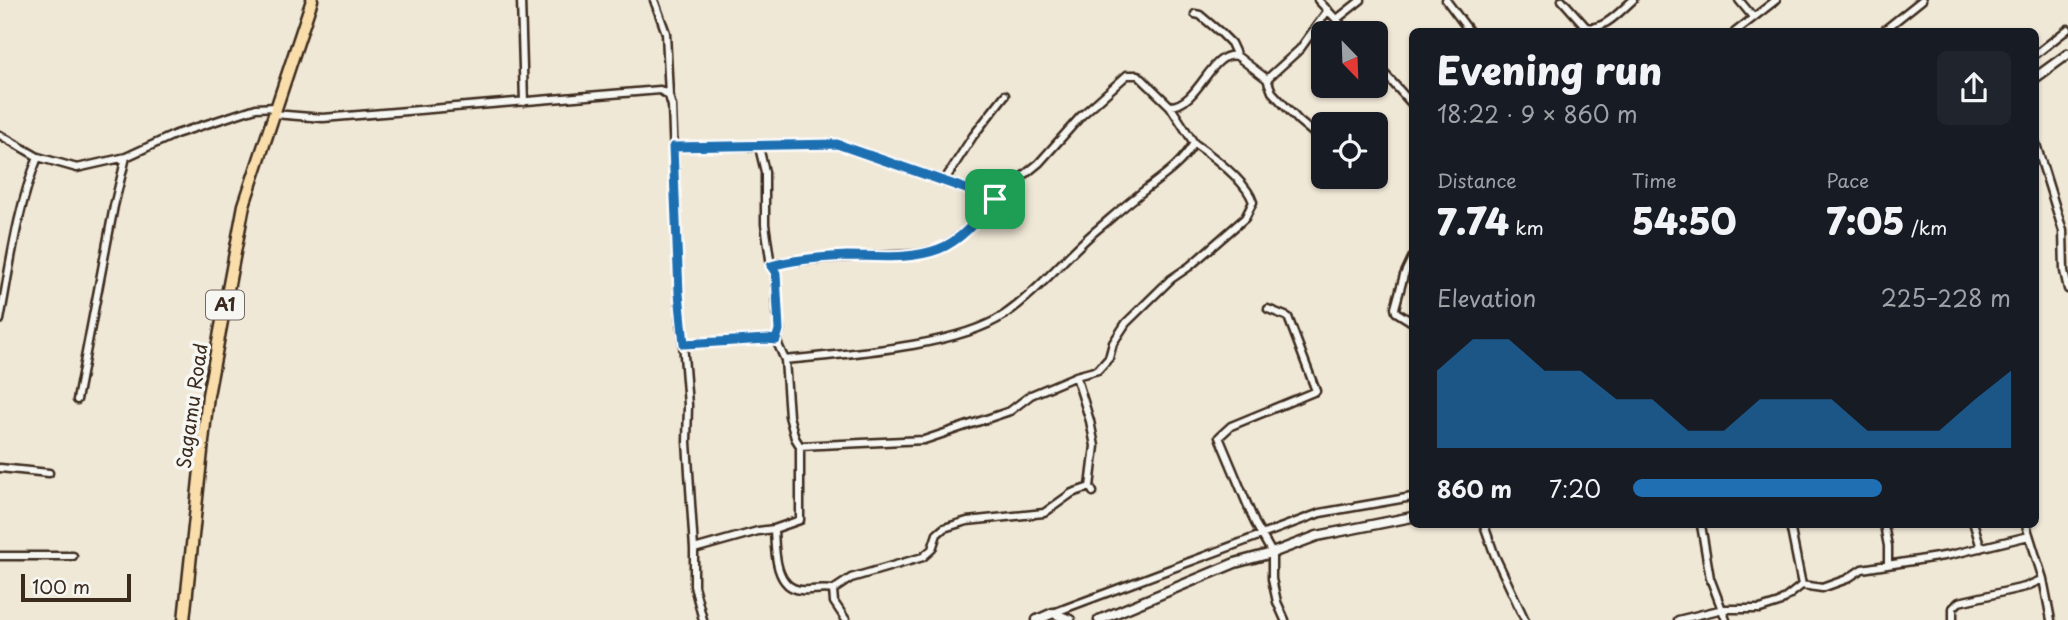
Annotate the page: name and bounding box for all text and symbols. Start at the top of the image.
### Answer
north arrow [1311,21,1388,98]
map controls [1311,21,1388,189]
text: Evening run [1437,41,1662,98]
button: share [1937,51,2011,125]
text: 18:22 · 9 × 860 m [1437,96,1638,131]
button: locate [1311,112,1388,189]
text: Distance [1437,166,1517,194]
text: Time [1632,166,1677,194]
text: Pace [1826,166,1869,194]
pin [965,169,1025,229]
icon: arrive [976,180,1014,218]
text: 7.74 [1437,194,1509,247]
text: 54:50 [1632,194,1737,247]
text: 7:05 [1826,194,1905,247]
text: km [1509,213,1544,241]
text: /km [1905,213,1947,241]
text: Elevation [1437,280,1536,315]
text: 225–228 m [1881,280,2011,315]
road number: A1 [206,290,244,320]
street label: Sagamu Road [168,341,214,470]
text: 860 m [1437,471,1512,506]
text: 7:20 [1549,471,1601,506]
scale bar [21,571,131,603]
text: 100 m [32,572,90,600]

